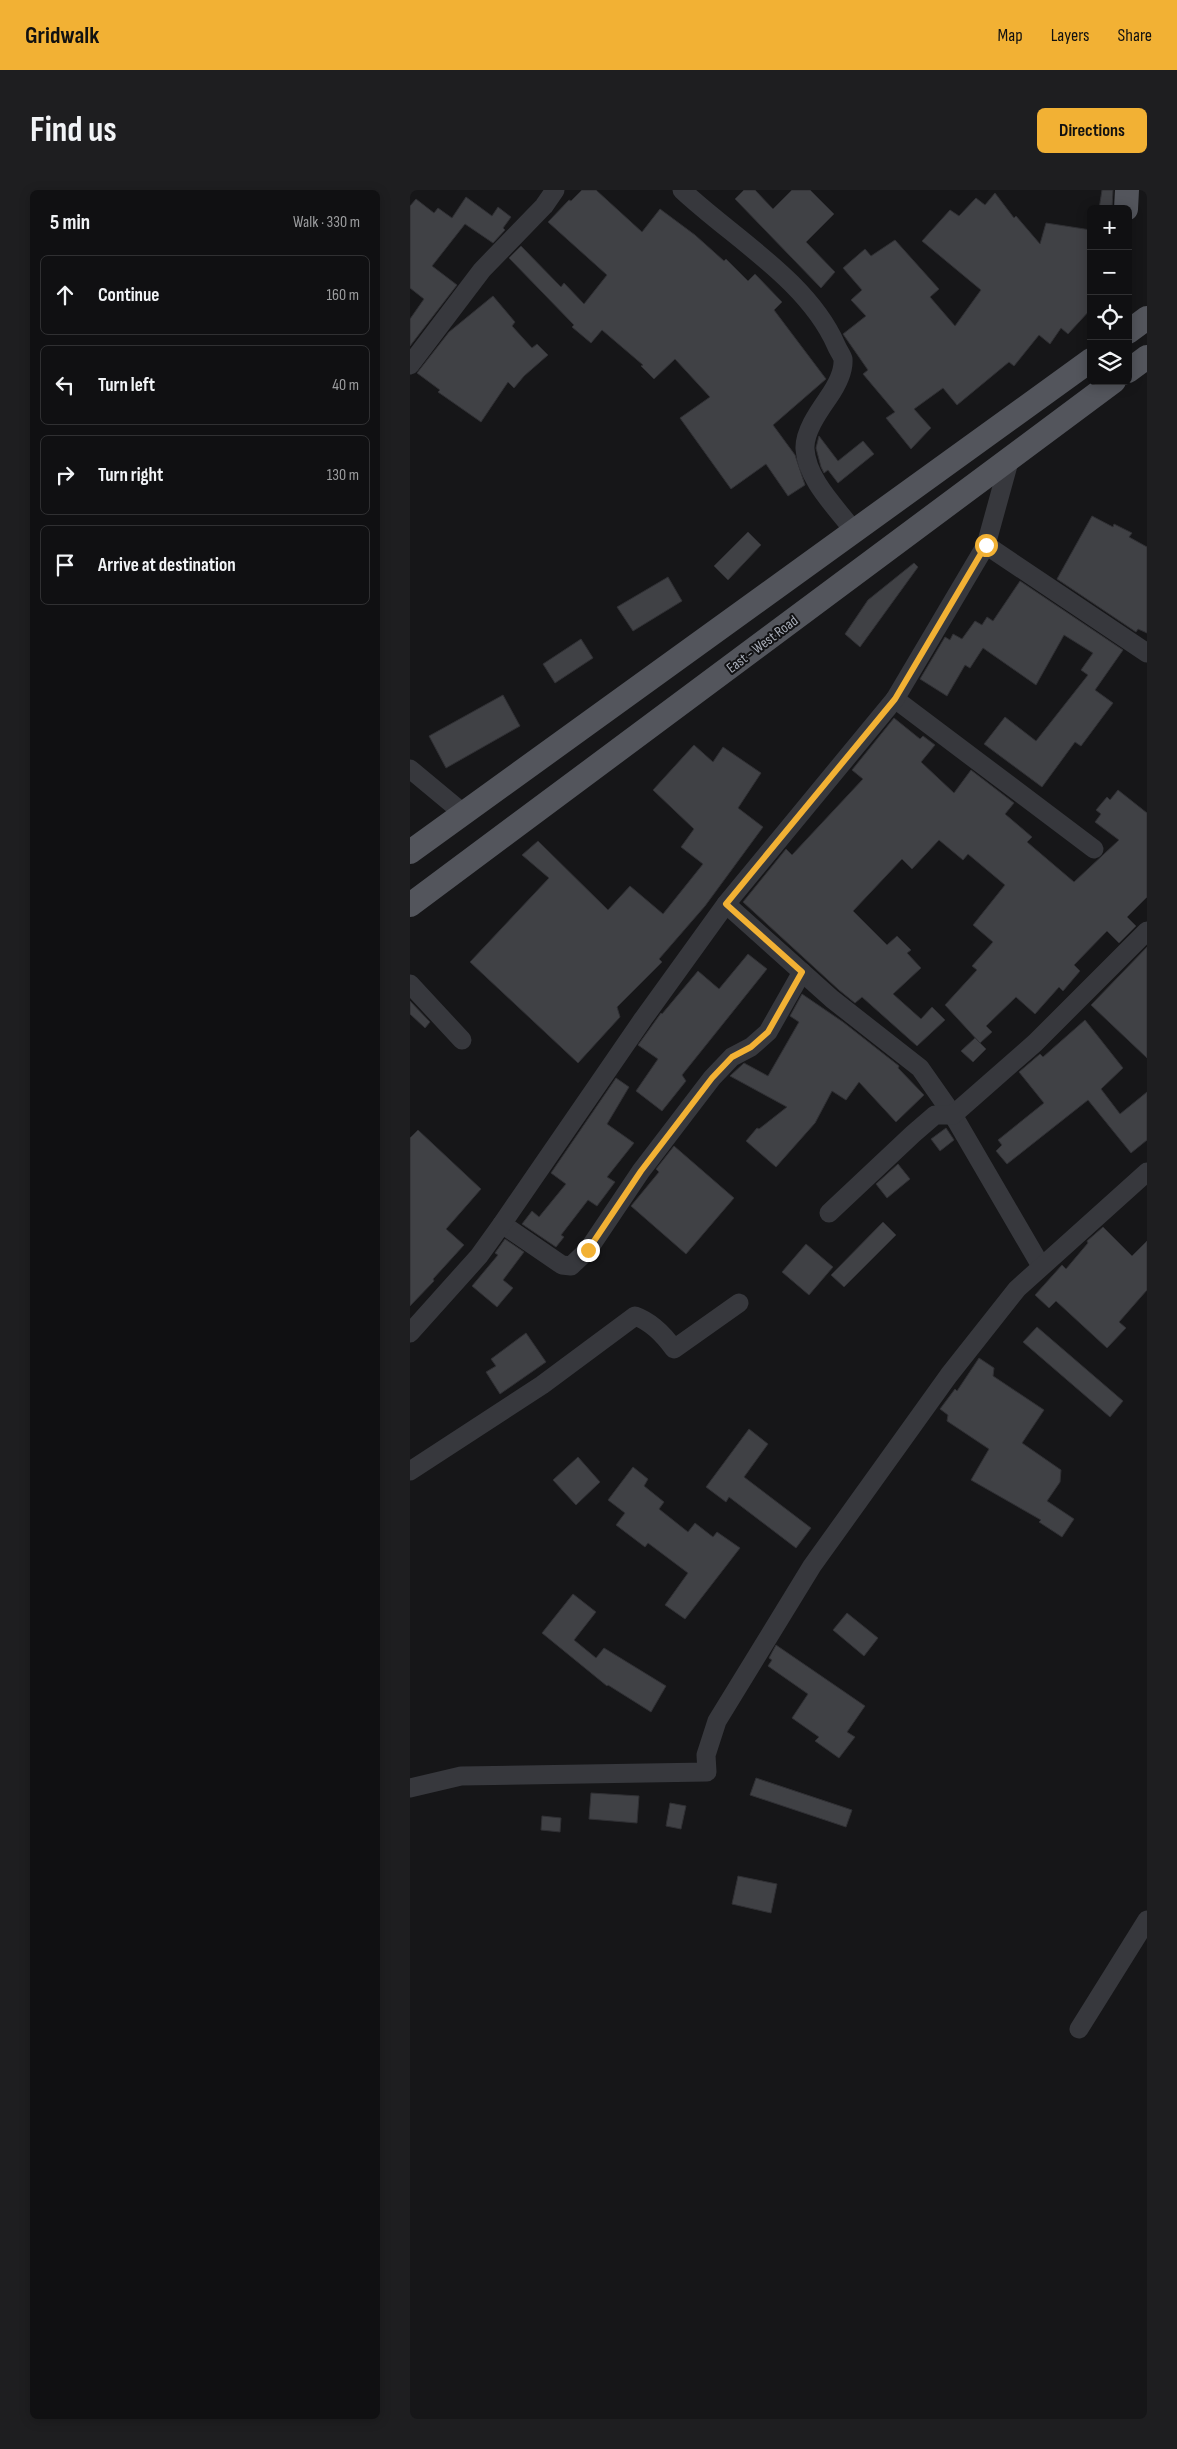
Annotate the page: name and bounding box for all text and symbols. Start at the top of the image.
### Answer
text: Gridwalk [25,21,99,50]
text: Map [998,25,1023,46]
text: Layers [1051,25,1090,46]
text: Share [1118,25,1152,46]
button: Directions [1037,108,1147,153]
text: Find us [30,109,117,152]
map controls [1087,205,1132,385]
button: + [1087,205,1132,250]
text: 5 min [50,210,90,235]
text: Walk · 330 m [293,213,360,232]
button: − [1087,250,1132,295]
icon: ahead [51,281,79,309]
text: Continue [98,284,159,307]
text: 160 m [326,286,359,305]
button: locate [1087,295,1132,340]
button: layers [1087,340,1132,385]
icon: left [51,371,79,399]
text: Turn left [98,374,155,397]
text: 40 m [332,376,359,395]
icon: right [51,461,79,489]
text: Turn right [98,464,163,487]
text: 130 m [327,466,359,485]
route start [975,534,998,557]
icon: arrive [51,551,79,579]
text: Arrive at destination [98,554,236,577]
street label: East - West Road [723,611,802,678]
route end [577,1239,600,1262]

